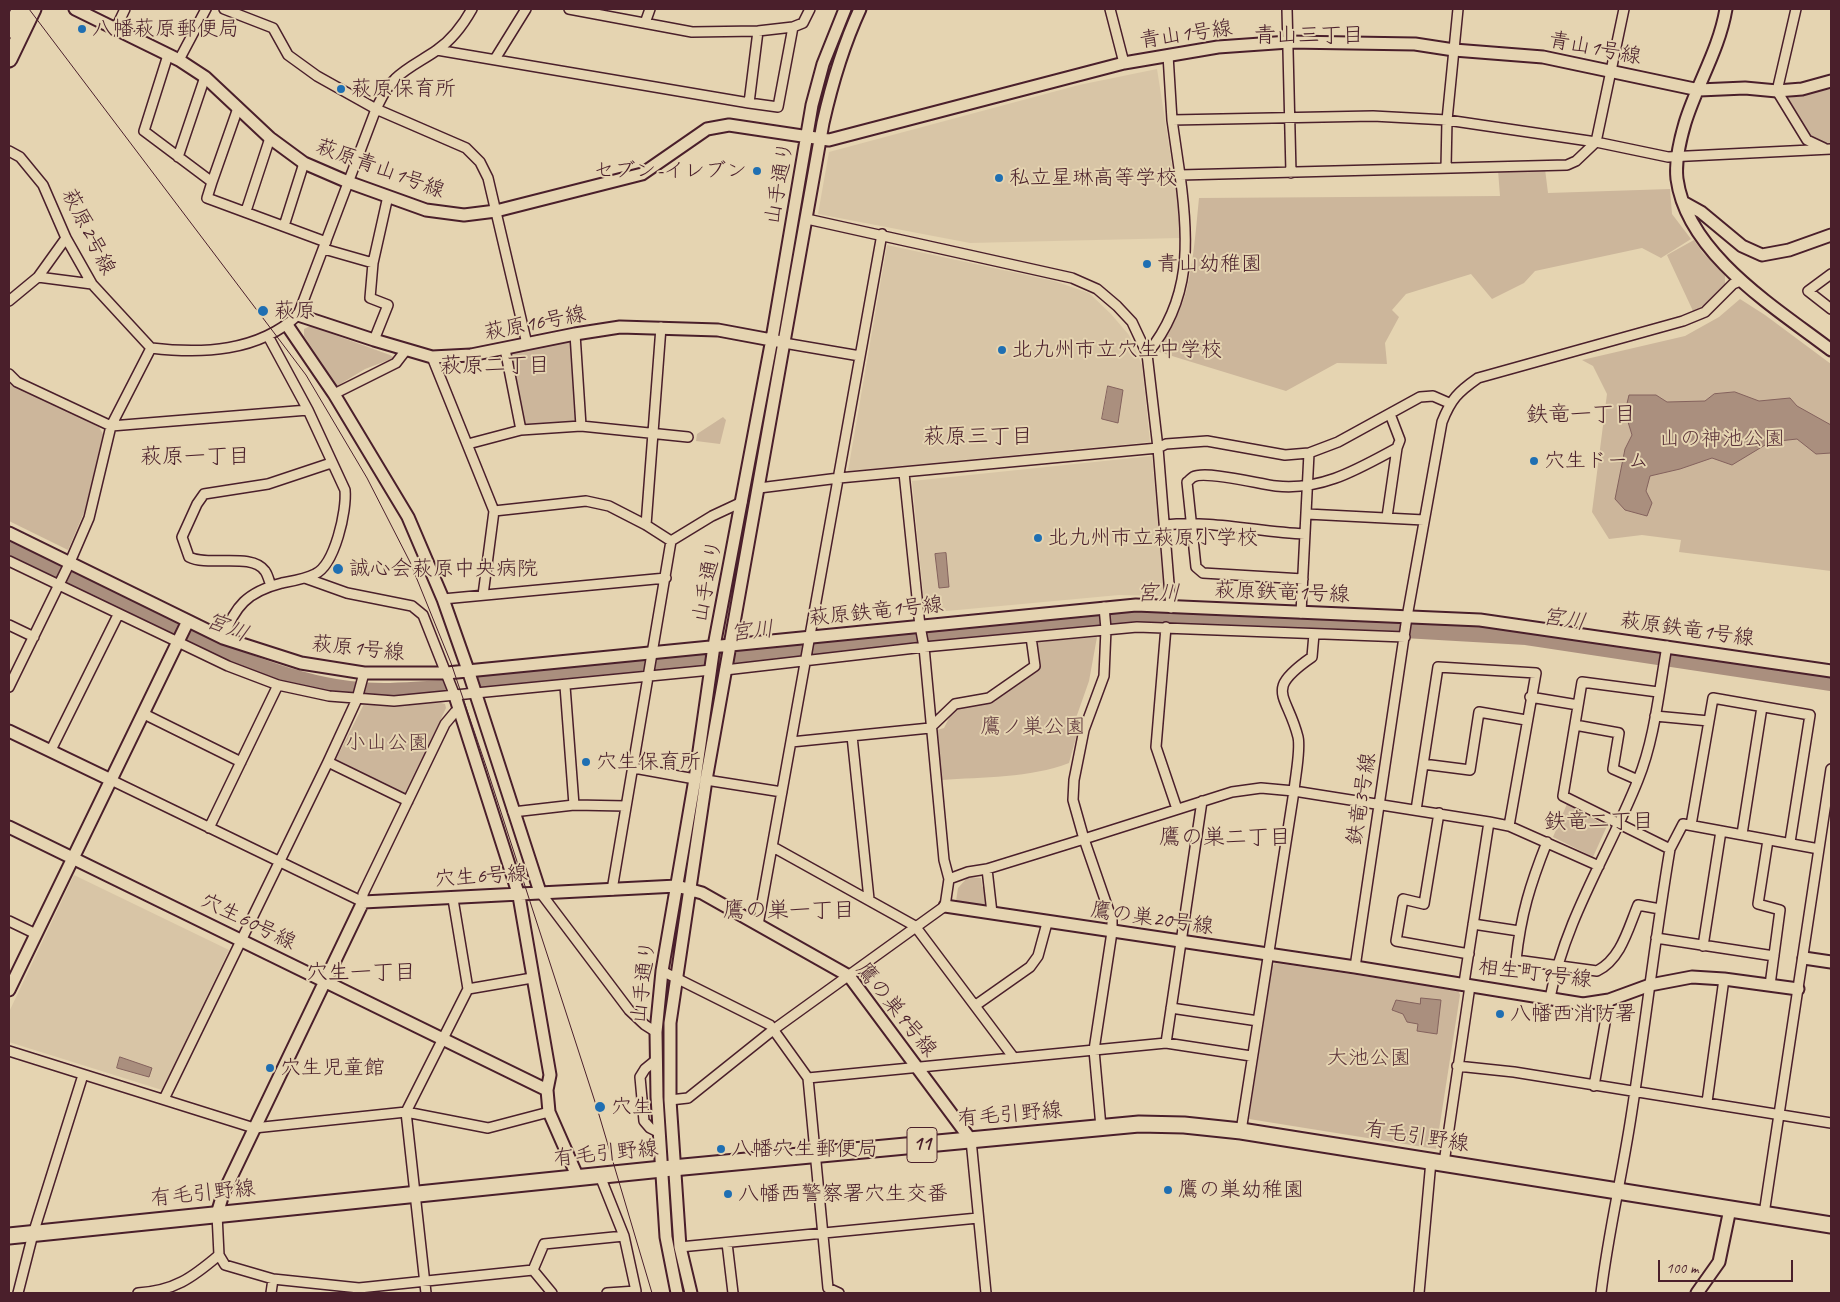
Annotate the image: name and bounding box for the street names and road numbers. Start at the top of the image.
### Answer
street label: 青山1号線 [1138,16,1234,54]
street label: 青山1号線 [1547,28,1643,70]
street label: 萩原青山1号線 [312,134,448,204]
street label: 山手通り [760,139,800,227]
street label: 萩原2号線 [56,185,120,279]
street label: 萩原16号線 [482,302,588,346]
street label: 山手通り [688,537,728,625]
street label: 萩原鉄竜1号線 [1214,578,1350,608]
street label: 萩原鉄竜1号線 [807,592,945,632]
street label: 萩原鉄竜1号線 [1618,608,1756,652]
street label: 萩原1号線 [310,632,406,666]
street label: 鉄竜3号線 [1342,751,1382,847]
street label: 穴生6号線 [434,861,528,893]
street label: 穴生60号線 [196,888,300,956]
street label: 鷹の巣20号線 [1089,898,1215,940]
street label: 山手通り [626,939,662,1025]
street label: 相生町9号線 [1477,955,1593,993]
street label: 鷹の巣9号線 [850,958,942,1062]
street label: 有毛引野線 [957,1098,1063,1132]
street label: 有毛引野線 [1363,1116,1471,1158]
road number: 11 [907,1128,937,1162]
street label: 有毛引野線 [552,1136,660,1172]
street label: 有毛引野線 [149,1176,257,1212]

